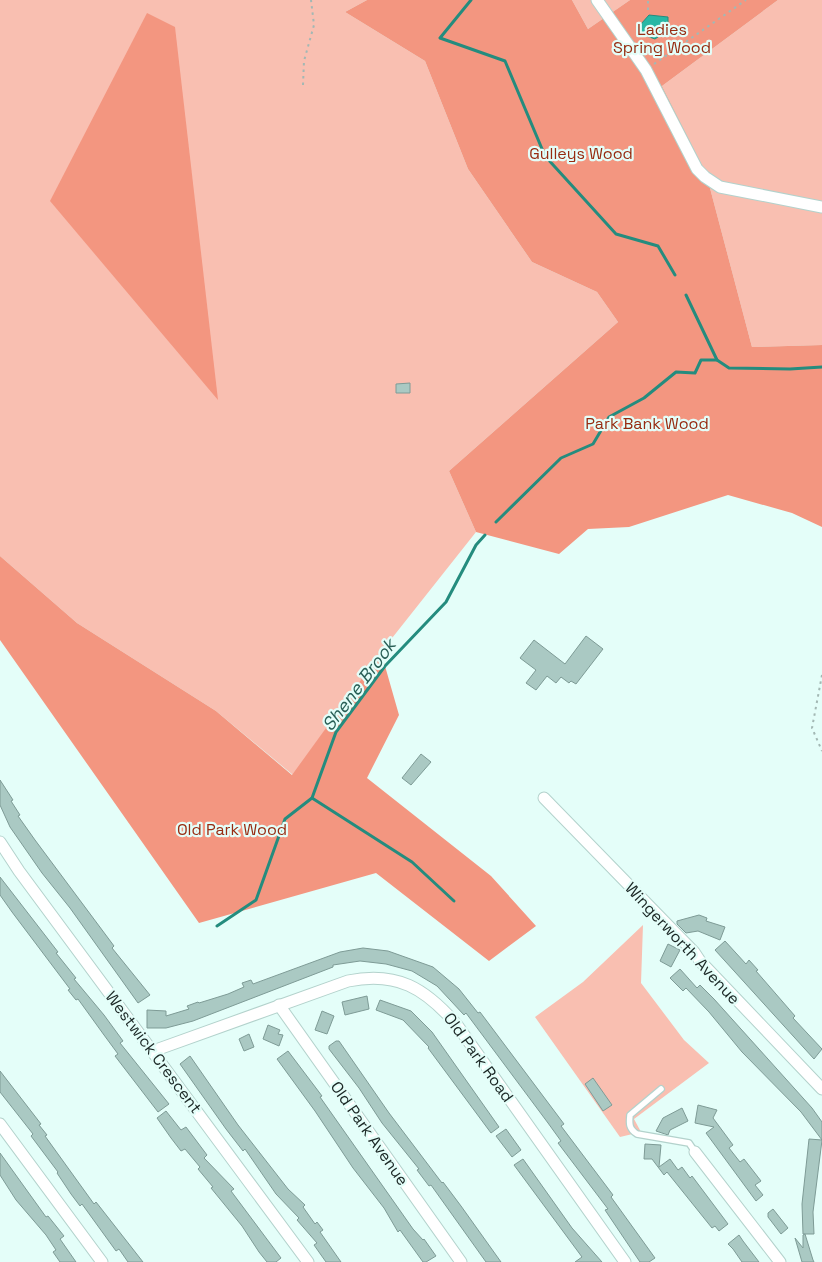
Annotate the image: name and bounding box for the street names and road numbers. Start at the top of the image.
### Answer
street label: Wingerworth Avenue [621,878,745,1009]
street label: Westwick Crescent [101,987,206,1118]
street label: Old Park Road [439,1008,518,1106]
street label: Old Park Avenue [326,1077,413,1190]

